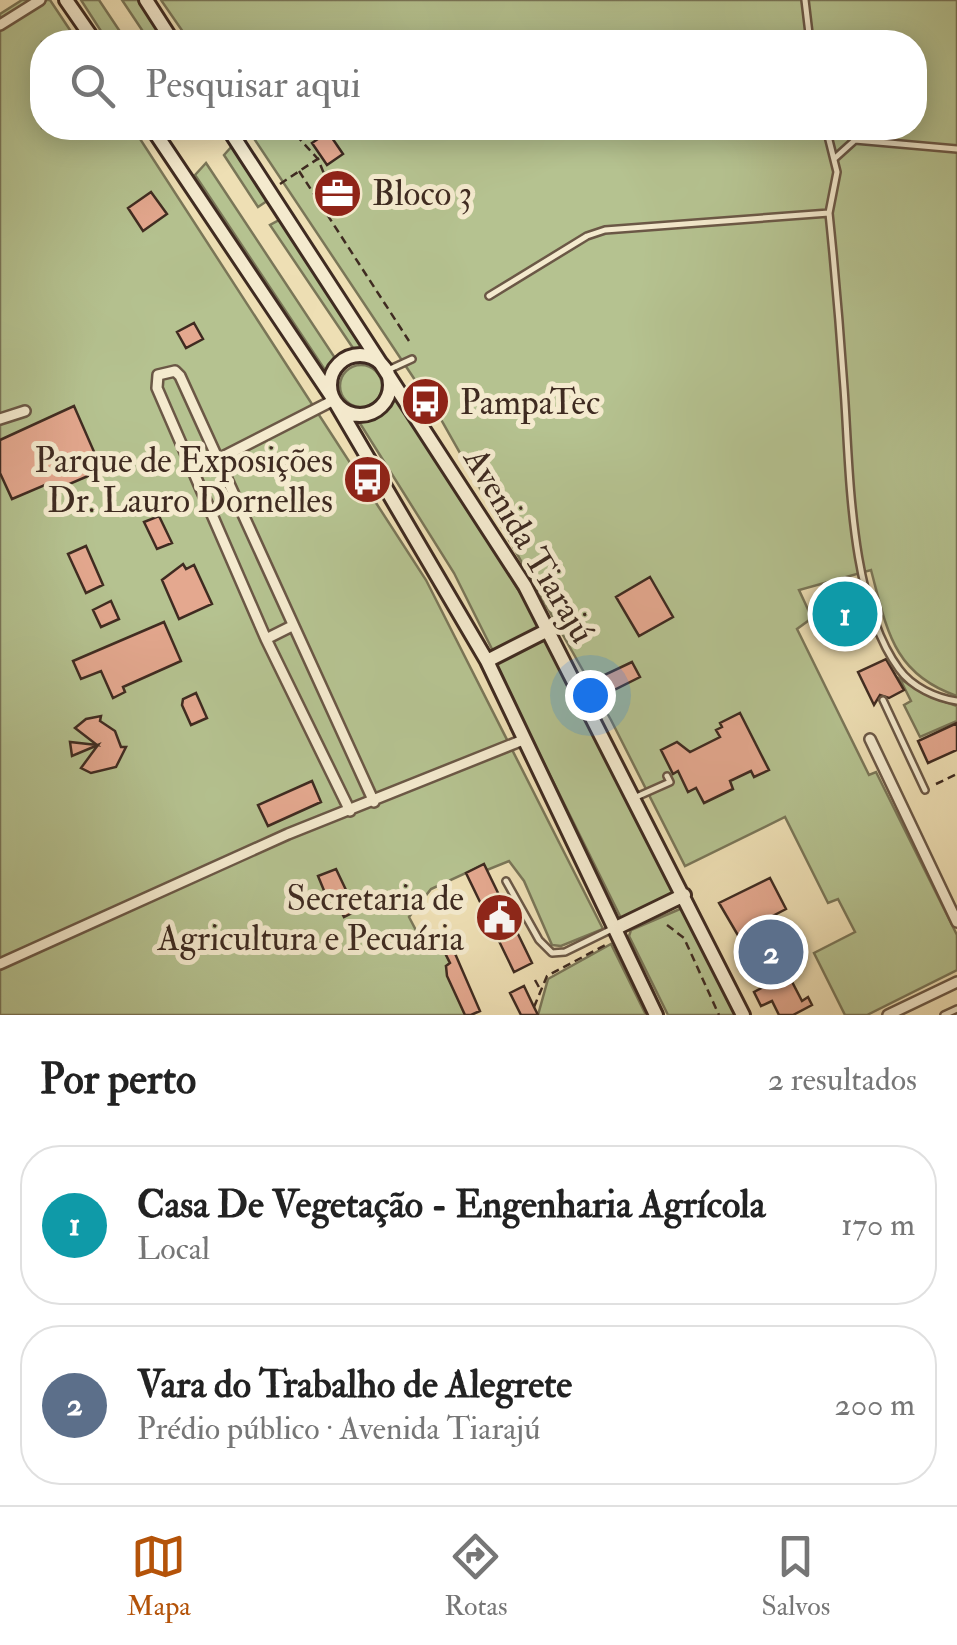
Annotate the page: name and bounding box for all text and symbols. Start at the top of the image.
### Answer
search box [30,30,927,140]
icon: search [65,58,120,113]
text: Pesquisar aqui [145,61,361,109]
office icon: Bloco 3 [311,167,363,219]
place label: Bloco 3 [372,172,472,216]
bus stop icon: PampaTec [399,376,451,428]
place label: PampaTec [460,381,600,425]
place label: Parque de Exposições Dr. Lauro Dornelles [34,439,333,523]
street label: Avenida Tiarajú [453,439,605,651]
bus stop icon: Parque de Exposições Dr. Lauro Dornelles [342,454,394,506]
pin: 1 [812,576,878,652]
your location [565,670,616,721]
place label: Secretaria de Agricultura e Pecuária [157,877,465,961]
public building icon: Secretaria de Agricultura e Pecuária [473,892,525,944]
pin: 2 [738,914,804,990]
text: Por perto [40,1054,196,1106]
text: 2 resultados [768,1060,917,1100]
text: Casa De Vegetação - Engenharia Agrícola [137,1181,765,1229]
text: 1 [69,1205,80,1245]
text: 170 m [841,1205,915,1245]
text: Local [137,1229,210,1269]
text: Vara do Trabalho de Alegrete [137,1361,572,1409]
text: 2 [66,1385,83,1425]
text: 200 m [834,1385,915,1425]
text: Prédio público · Avenida Tiarajú [137,1409,540,1449]
tab: Mapa [127,1529,191,1624]
tab: Rotas [444,1529,508,1624]
tab: Salvos [761,1529,830,1624]

